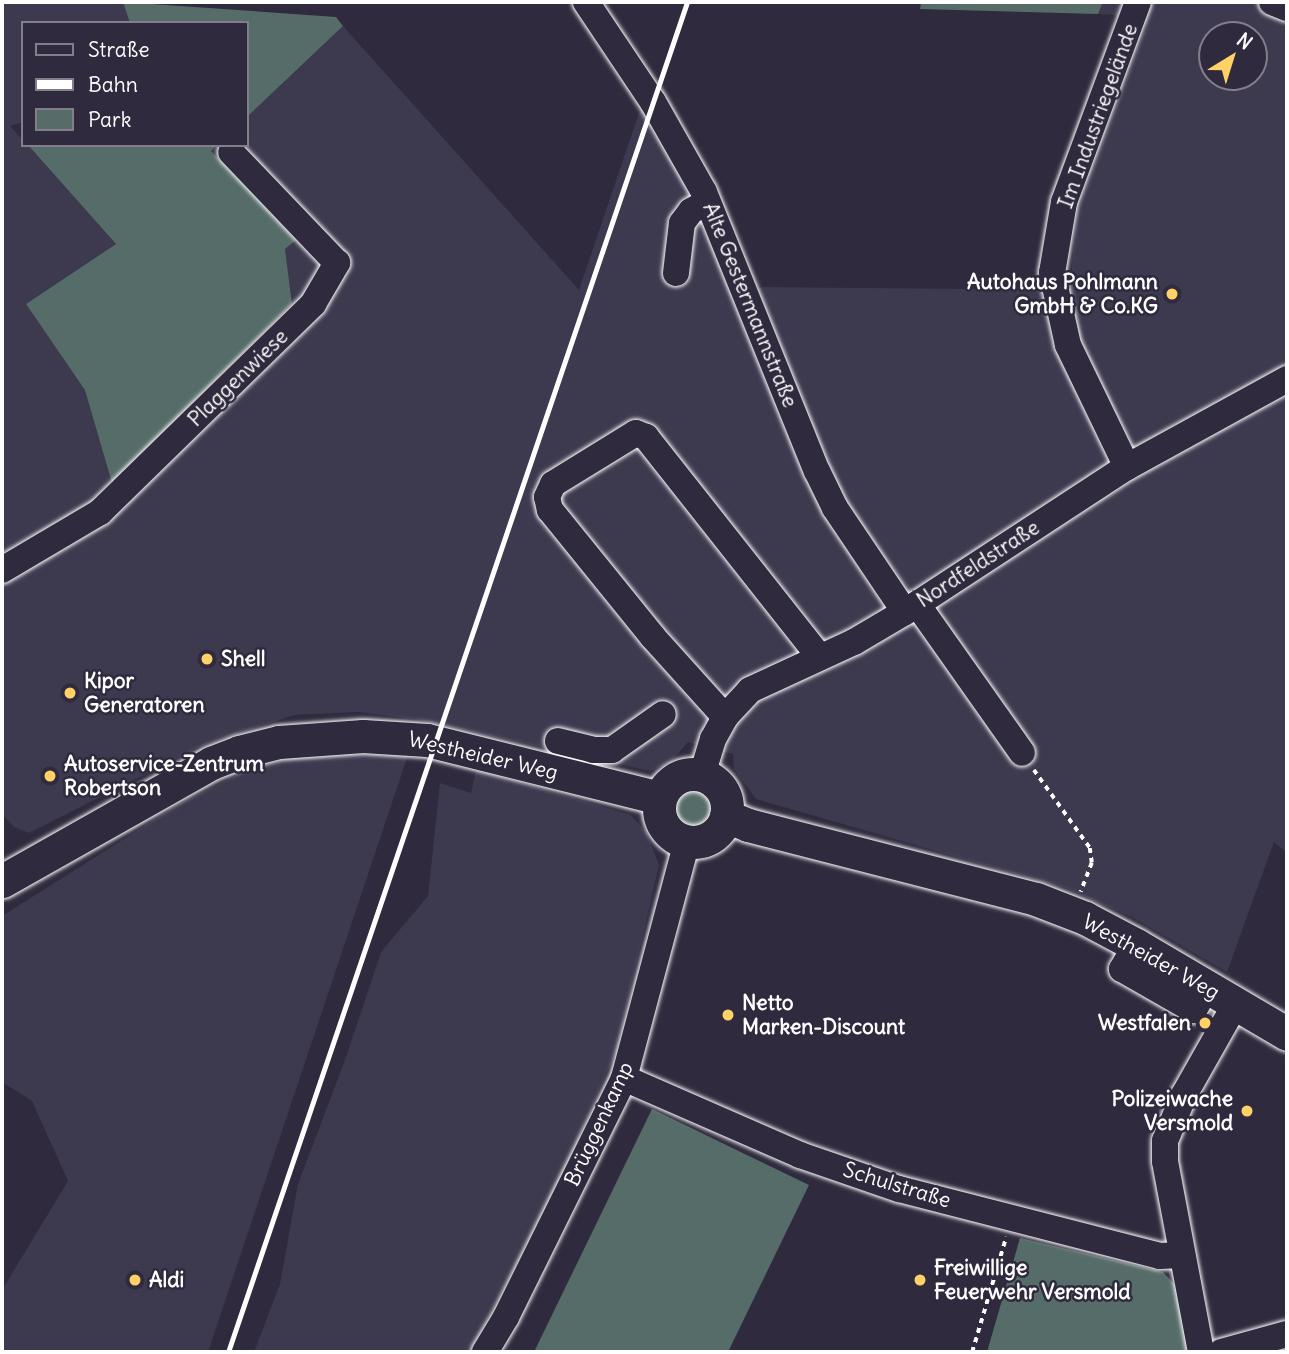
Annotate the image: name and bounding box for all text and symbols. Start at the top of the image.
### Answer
street label: Im Industriegelände [1053,20,1143,212]
legend [21,21,248,147]
north arrow [1198,21,1268,91]
text: N [1232,28,1257,55]
text: Straße [88,36,149,63]
text: Bahn [88,71,138,98]
text: Park [88,106,131,133]
street label: Alte Gestermannstraße [697,199,803,411]
place label: Autohaus Pohlmann GmbH & Co.KG [967,269,1158,319]
marker: Autohaus Pohlmann GmbH & Co.KG [1164,286,1180,302]
street label: Plaggenwiese [183,324,293,432]
street label: Nordfeldstraße [912,515,1044,613]
place label: Shell [221,646,266,672]
marker: Shell [199,651,215,667]
place label: Kipor Generatoren [84,668,205,718]
marker: Kipor Generatoren [62,685,78,701]
street label: Westheider Weg [406,727,560,785]
place label: Autoservice-Zentrum Robertson [64,751,264,801]
marker: Autoservice-Zentrum Robertson [42,768,58,784]
street label: Westheider Weg [1078,909,1224,1005]
place label: Netto Marken-Discount [742,990,905,1040]
marker: Netto Marken-Discount [720,1007,736,1023]
place label: Westfalen [1098,1010,1191,1036]
marker: Westfalen [1197,1015,1213,1031]
street label: Brüggenkamp [559,1058,639,1190]
place label: Polizeiwache Versmold [1111,1086,1233,1136]
marker: Polizeiwache Versmold [1239,1103,1255,1119]
street label: Schulstraße [840,1157,954,1213]
place label: Freiwillige Feuerwehr Versmold [934,1255,1131,1305]
place label: Aldi [149,1267,184,1293]
marker: Aldi [127,1272,143,1288]
marker: Freiwillige Feuerwehr Versmold [912,1272,928,1288]

